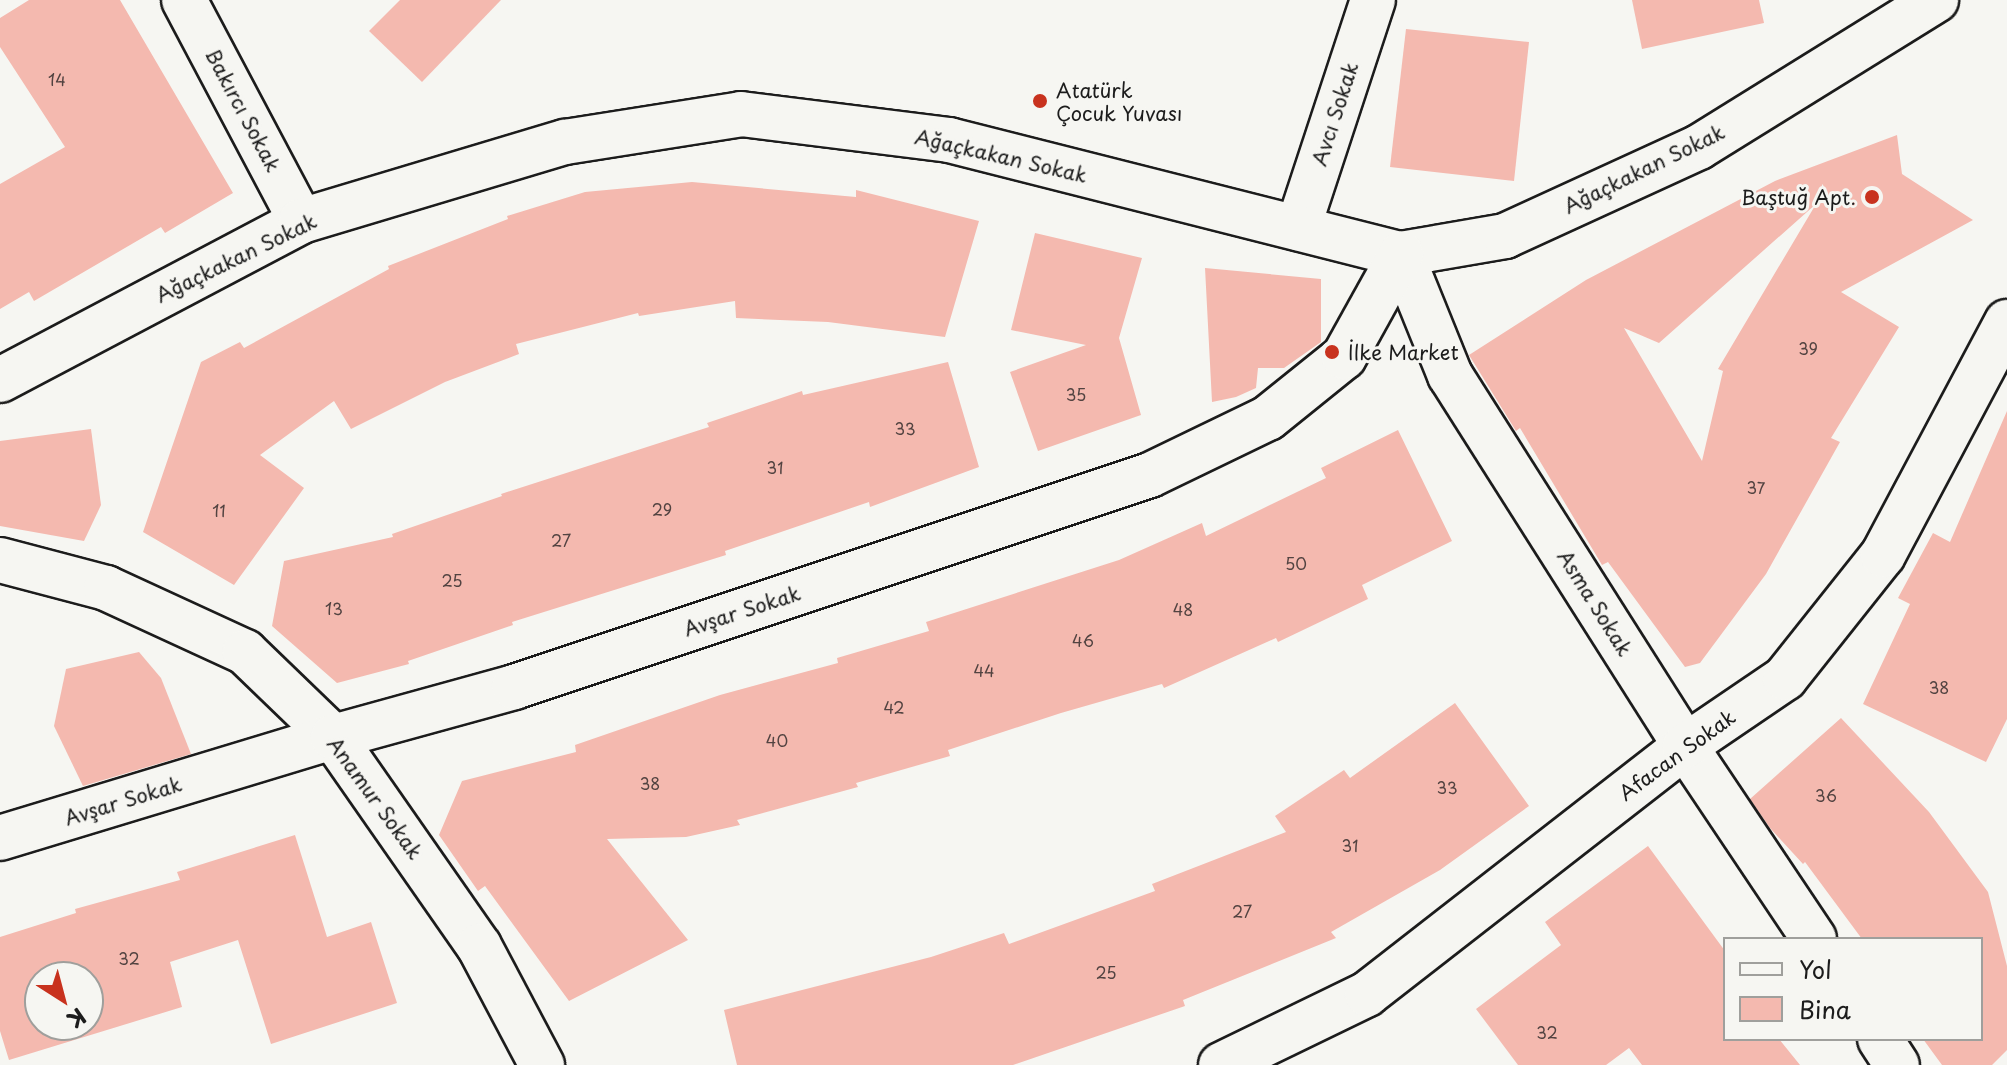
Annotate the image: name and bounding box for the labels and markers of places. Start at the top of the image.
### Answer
place label: Atatürk Çocuk Yuvası [1056,78,1183,125]
marker: Atatürk Çocuk Yuvası [1031,92,1049,110]
place label: Baştuğ Apt. [1741,185,1856,209]
marker: Baştuğ Apt. [1863,188,1881,206]
place label: İlke Market [1348,340,1459,364]
marker: İlke Market [1323,343,1341,361]

